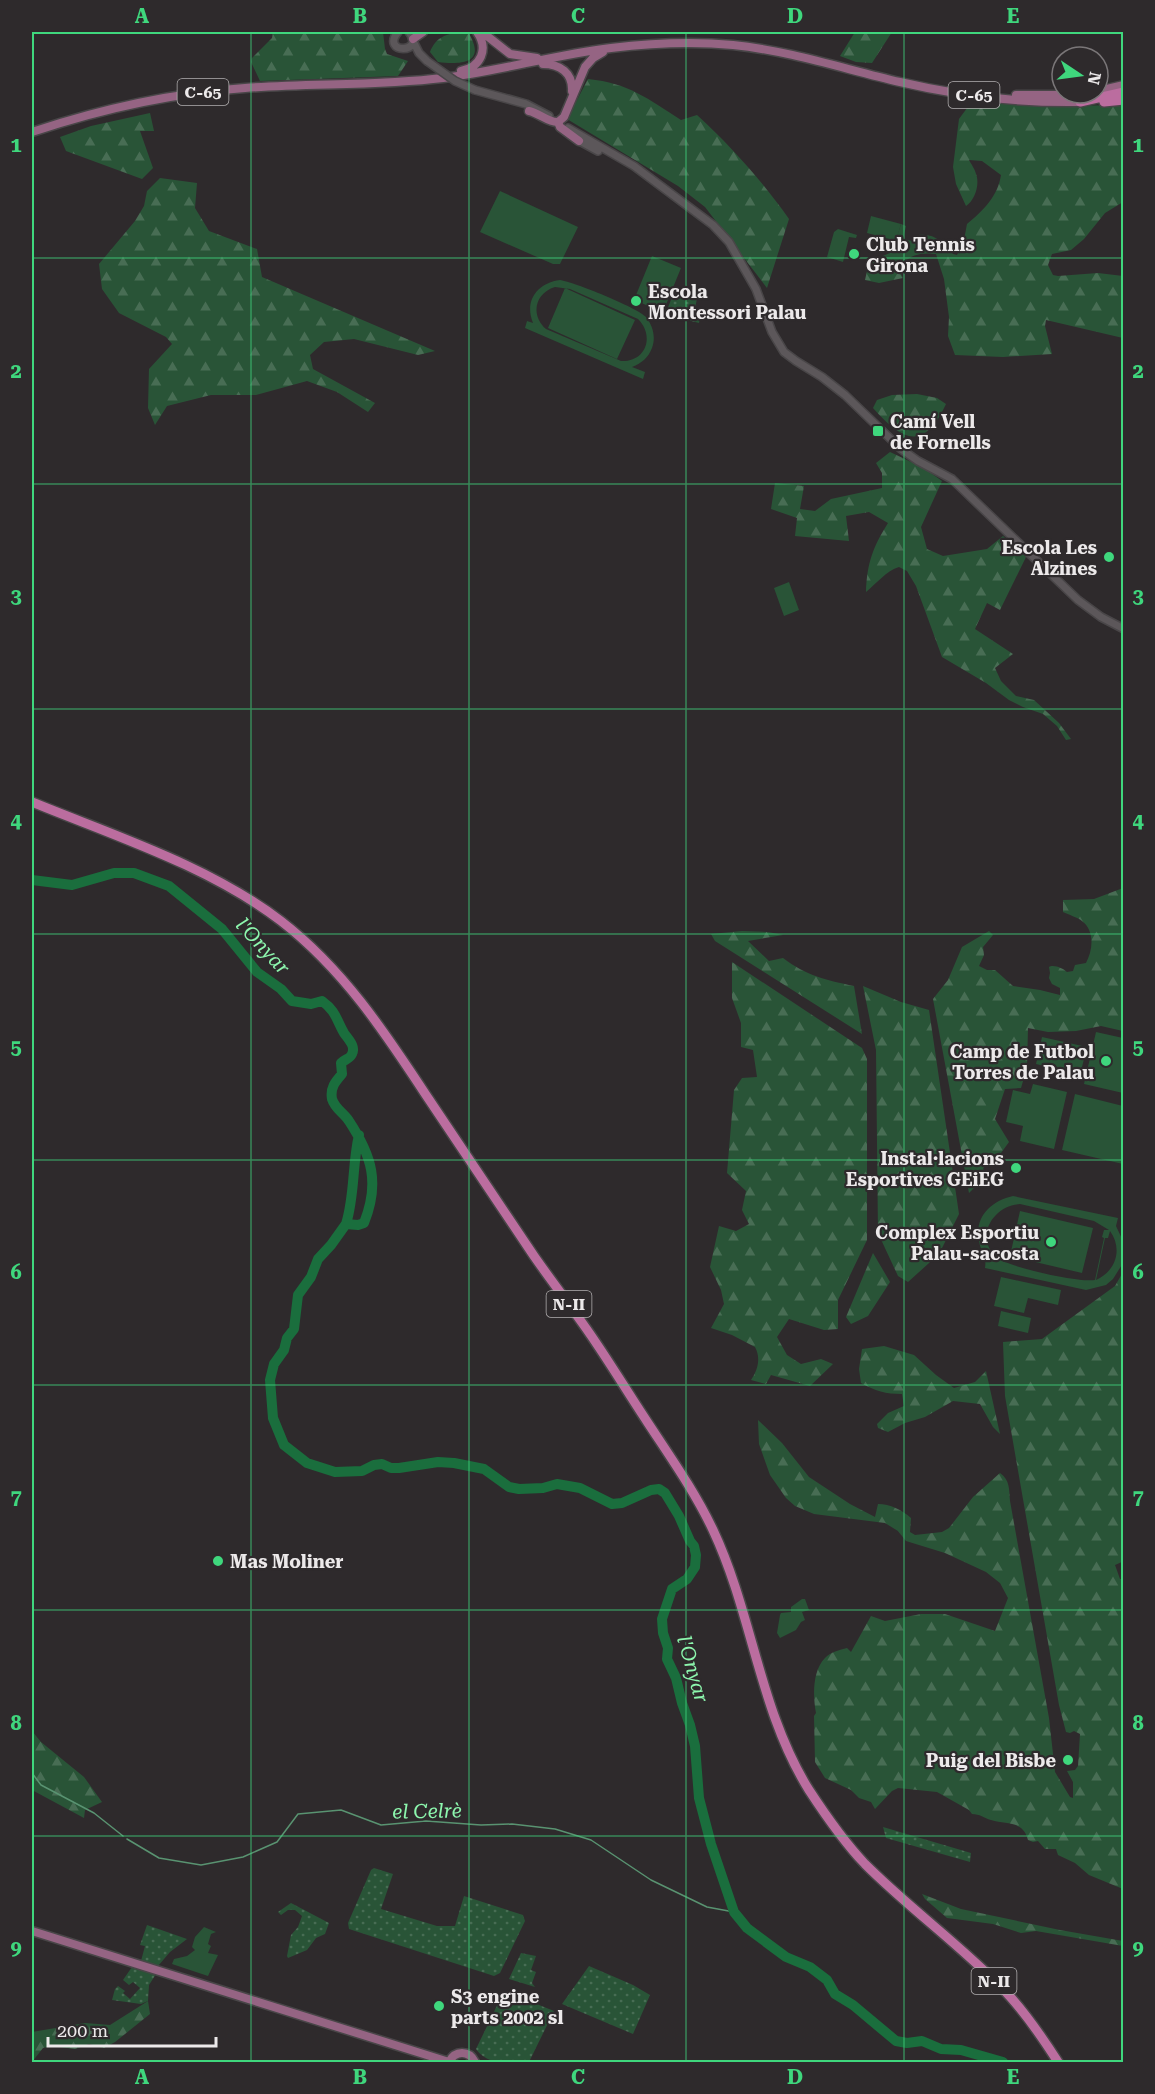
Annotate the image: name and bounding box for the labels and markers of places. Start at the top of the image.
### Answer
place label: Club Tennis Girona [866,234,975,276]
marker: Club Tennis Girona [847,247,861,261]
place label: Escola Montessori Palau [648,281,806,323]
marker: Escola Montessori Palau [629,294,643,308]
place label: Camí Vell de Fornells [890,411,991,453]
marker: Camí Vell de Fornells [871,424,885,438]
place label: Escola Les Alzines [1001,537,1097,579]
marker: Escola Les Alzines [1102,550,1116,564]
place label: Camp de Futbol Torres de Palau [950,1041,1094,1083]
marker: Camp de Futbol Torres de Palau [1099,1054,1113,1068]
place label: Instal·lacions Esportives GEiEG [846,1148,1004,1190]
marker: Instal·lacions Esportives GEiEG [1009,1161,1023,1175]
place label: Complex Esportiu Palau-sacosta [875,1222,1039,1264]
marker: Complex Esportiu Palau-sacosta [1044,1235,1058,1249]
place label: Mas Moliner [230,1551,344,1572]
marker: Mas Moliner [211,1554,225,1568]
place label: Puig del Bisbe [926,1750,1056,1771]
marker: Puig del Bisbe [1061,1753,1075,1767]
place label: S3 engine parts 2002 sl [451,1986,563,2028]
marker: S3 engine parts 2002 sl [432,1999,446,2013]

